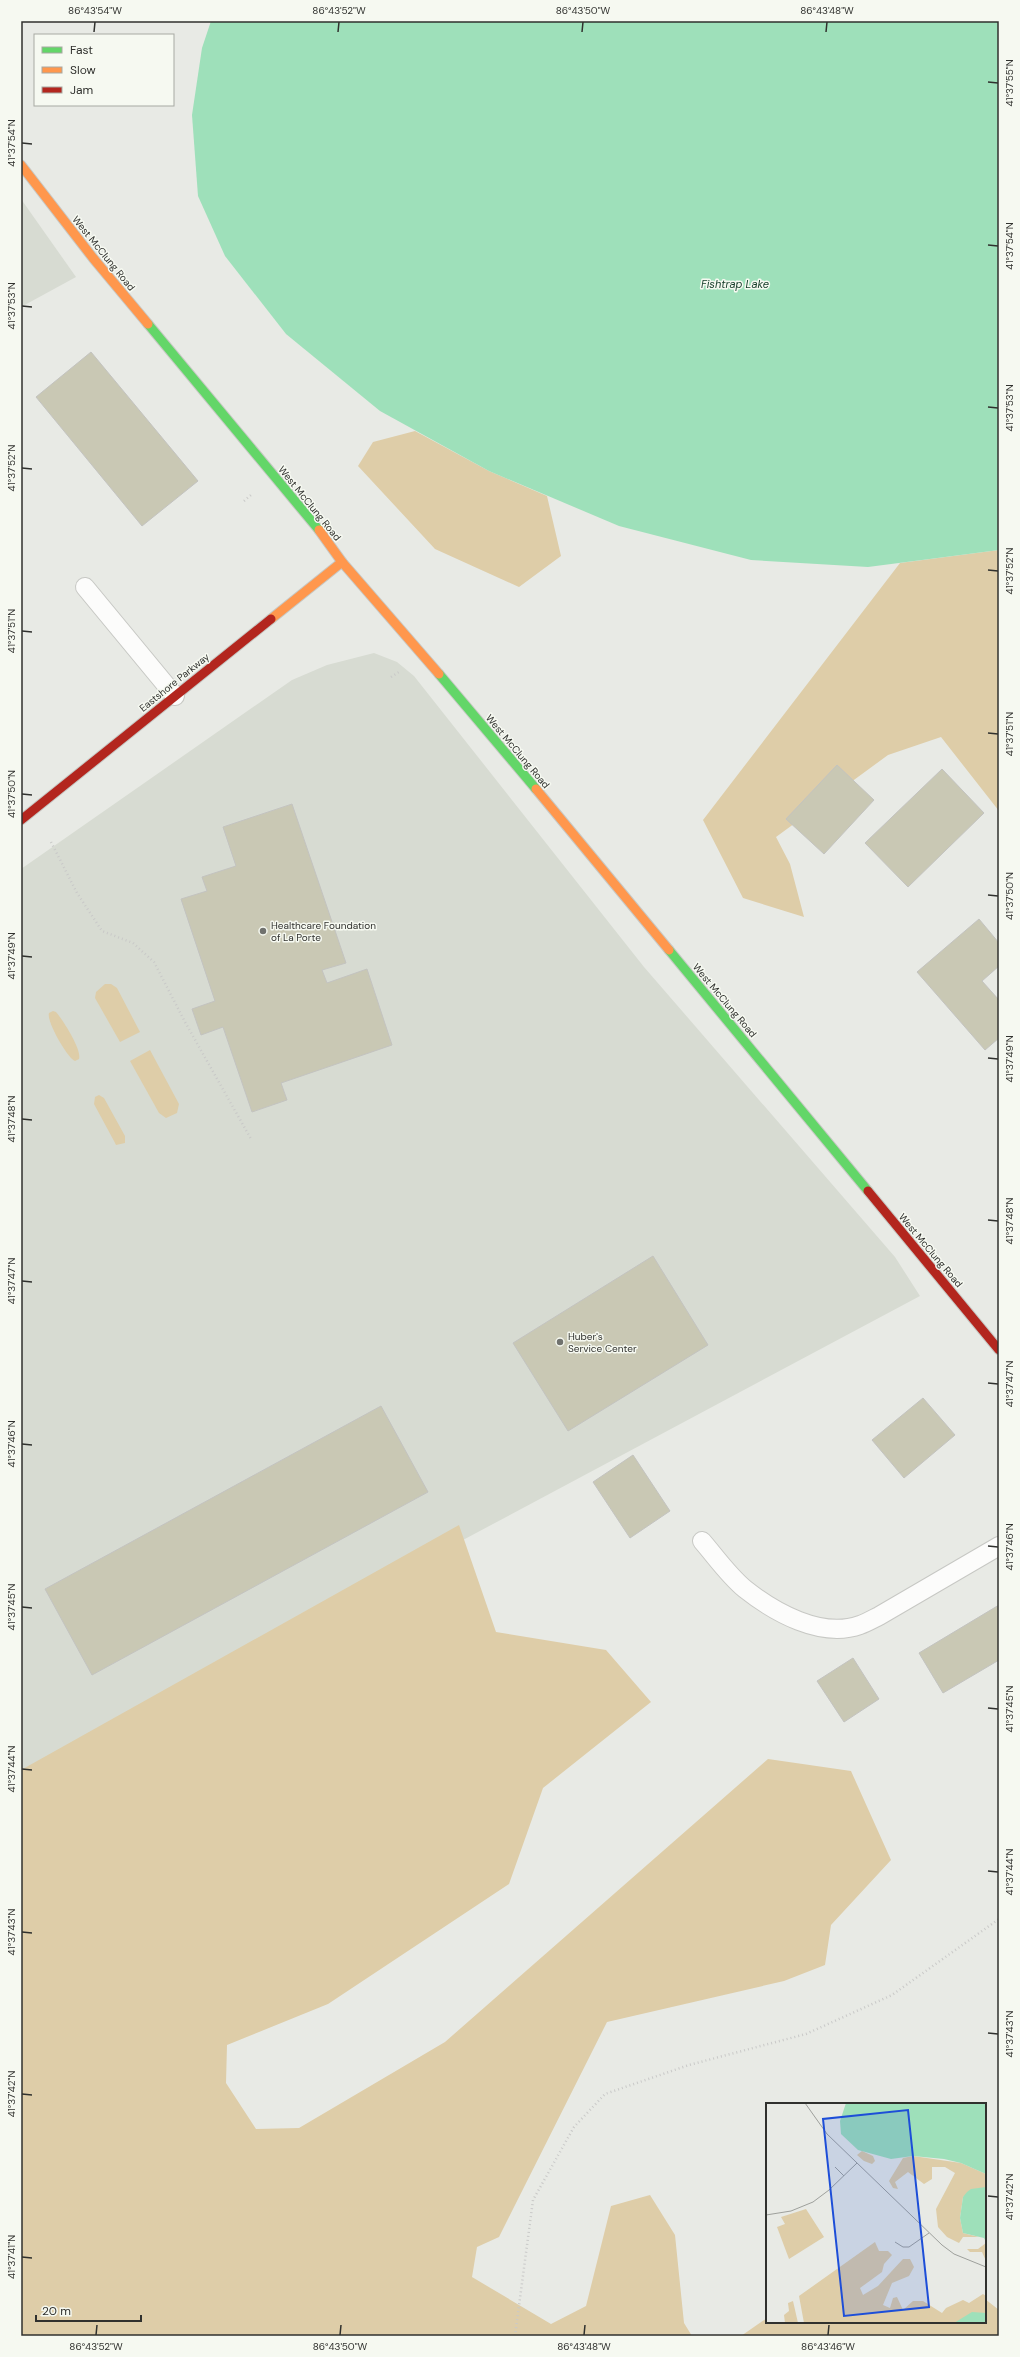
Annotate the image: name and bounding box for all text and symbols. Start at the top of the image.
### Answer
text: 86°43'54"W [68,4,122,17]
text: 86°43'52"W [312,4,366,17]
text: 86°43'50"W [556,4,611,17]
text: 86°43'48"W [800,4,854,17]
legend [34,34,174,106]
text: Fast [70,42,93,58]
text: 41°37'55"N [1003,59,1016,107]
text: Slow [70,62,96,78]
text: Jam [70,82,93,98]
text: 41°37'54"N [5,119,18,167]
street label: West McClung Road [69,213,138,293]
text: 41°37'54"N [1003,222,1016,270]
water label: Fishtrap Lake [701,277,769,291]
text: 41°37'53"N [5,282,18,330]
text: 41°37'53"N [1003,384,1016,432]
text: 41°37'52"N [5,445,18,491]
street label: West McClung Road [275,463,344,543]
text: 41°37'52"N [1003,548,1016,594]
text: 41°37'51"N [5,609,18,653]
street label: Eastshore Parkway [137,650,212,715]
street label: West McClung Road [483,712,552,791]
text: 41°37'51"N [1003,712,1016,756]
text: 41°37'50"N [5,770,18,818]
text: 41°37'50"N [1003,872,1016,920]
place label: Healthcare Foundation of La Porte [271,919,376,944]
marker: Healthcare Foundation of La Porte [258,926,268,936]
text: 41°37'49"N [5,932,18,980]
street label: West McClung Road [690,961,759,1040]
text: 41°37'49"N [1003,1035,1016,1083]
text: 41°37'48"N [5,1095,18,1143]
text: 41°37'48"N [1003,1197,1016,1245]
street label: West McClung Road [896,1211,965,1290]
text: 41°37'47"N [5,1258,18,1304]
place label: Huber's Service Center [568,1330,637,1355]
marker: Huber's Service Center [555,1337,565,1347]
text: 41°37'47"N [1003,1361,1016,1407]
text: 41°37'46"N [5,1420,18,1468]
text: 41°37'46"N [1003,1523,1016,1571]
text: 41°37'45"N [5,1583,18,1630]
text: 41°37'45"N [1003,1685,1016,1732]
text: 41°37'44"N [5,1745,18,1793]
text: 41°37'44"N [1003,1848,1016,1896]
text: 41°37'43"N [5,1908,18,1955]
text: 41°37'43"N [1003,2010,1016,2057]
text: 41°37'42"N [5,2071,18,2117]
inset map [766,2103,986,2323]
text: 41°37'42"N [1003,2174,1016,2220]
text: 41°37'41"N [5,2235,18,2279]
scale bar [36,2297,141,2323]
text: 20 m [42,2303,71,2319]
text: 86°43'52"W [69,2340,123,2353]
text: 86°43'50"W [313,2340,368,2353]
text: 86°43'48"W [557,2340,611,2353]
text: 86°43'46"W [801,2340,855,2353]

